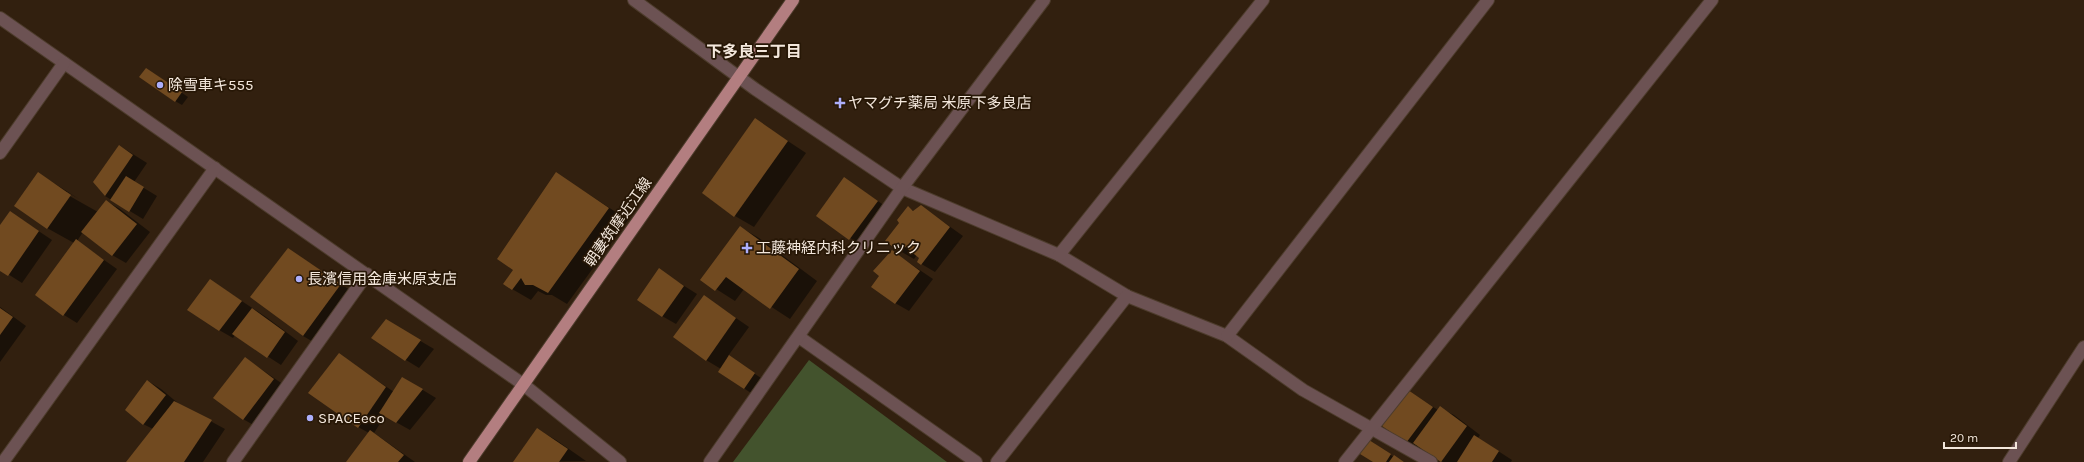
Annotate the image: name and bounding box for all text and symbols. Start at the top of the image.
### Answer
district label: 下多良三丁目 [706,42,802,61]
place label: 除雪車キ555 [168,76,253,94]
marker: 除雪車キ555 [155,80,165,90]
place label: ヤマグチ薬局 米原下多良店 [848,94,1032,112]
marker: ヤマグチ薬局 米原下多良店 [835,98,845,108]
street label: 朝妻筑摩近江線 [581,174,655,270]
place label: 工藤神経内科クリニック [756,239,921,257]
marker: 工藤神経内科クリニック [741,242,753,254]
place label: 長濱信用金庫米原支店 [307,270,457,288]
marker: 長濱信用金庫米原支店 [294,274,304,284]
place label: SPACEeco [318,409,385,427]
marker: SPACEeco [305,413,315,423]
scale bar [1944,424,2016,450]
text: 20 m [1950,431,1978,445]

